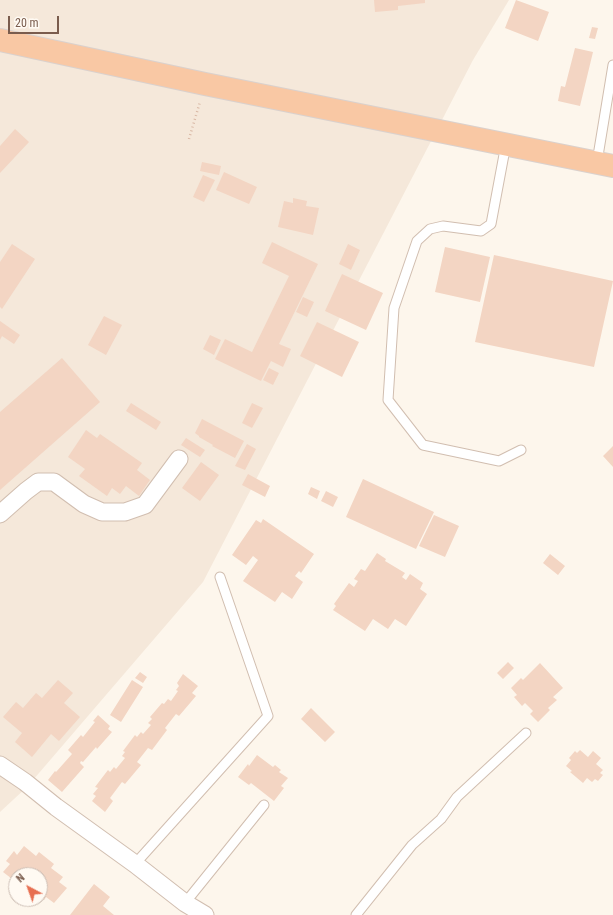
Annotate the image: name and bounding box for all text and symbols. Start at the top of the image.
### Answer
scale bar [10,8,61,34]
text: 20 m [15,16,39,30]
north arrow [8,867,48,907]
text: N [14,871,27,885]

